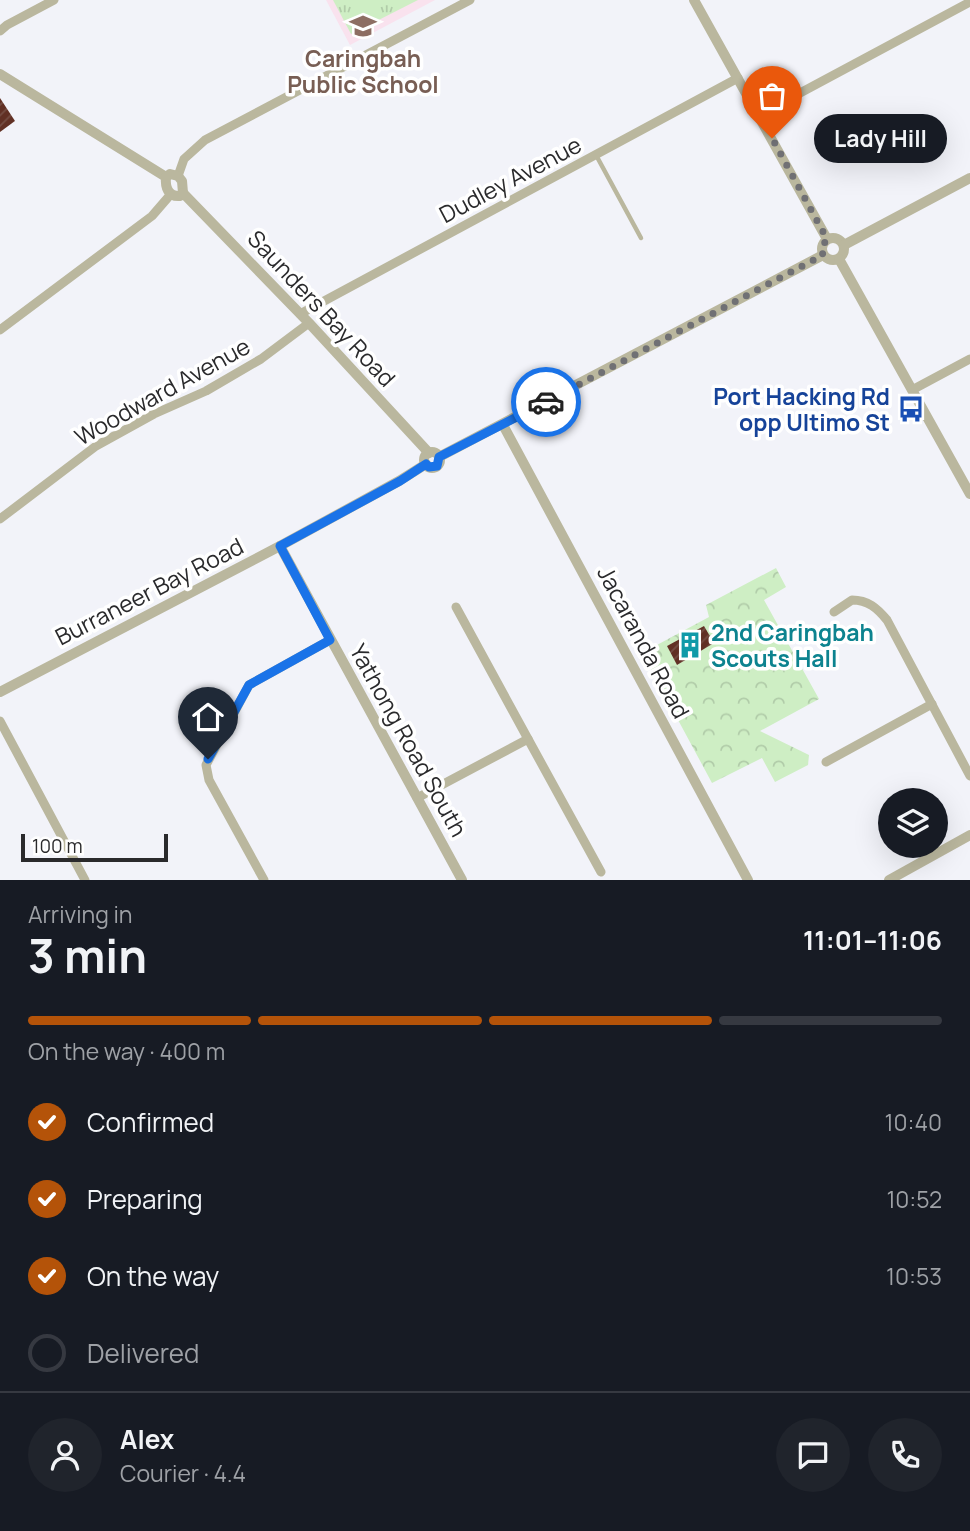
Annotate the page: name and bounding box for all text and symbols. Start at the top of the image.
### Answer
school or university icon: Caringbah Public School [348,11,378,41]
place label: Caringbah Public School [287,42,439,100]
pin [742,66,802,138]
icon: bag [753,77,791,115]
callout: Lady Hill [814,114,947,162]
text: Lady Hill [834,122,927,154]
street label: Dudley Avenue [433,128,587,230]
street label: Saunders Bay Road [241,223,403,393]
street label: Woodward Avenue [69,330,255,452]
courier [511,367,581,437]
place label: Port Hacking Rd opp Ultimo St [713,380,890,438]
icon: car [527,383,565,421]
bus stop icon: Port Hacking Rd opp Ultimo St [896,394,926,424]
street label: Burraneer Bay Road [49,530,249,652]
street label: Jacaranda Road [590,560,698,724]
place label: 2nd Caringbah Scouts Hall [711,616,874,674]
building icon: 2nd Caringbah Scouts Hall [675,630,705,660]
street label: Yathong Road South [343,638,475,842]
pin [178,687,238,759]
icon: home [189,698,227,736]
map controls [878,788,948,858]
button: layers [878,788,948,858]
scale bar [21,831,168,863]
text: 100 m [32,833,83,859]
text: Arriving in [28,898,133,930]
text: 11:01–11:06 [803,922,942,958]
text: 3 min [28,924,147,987]
text: On the way · 400 m [28,1035,225,1067]
icon: check [28,1103,66,1141]
text: Confirmed [87,1104,214,1140]
text: 10:40 [885,1106,942,1138]
icon: check [28,1180,66,1218]
text: Preparing [87,1181,203,1217]
text: 10:52 [886,1183,942,1215]
icon: check [28,1257,66,1295]
text: On the way [87,1258,219,1294]
text: 10:53 [886,1260,942,1292]
text: Delivered [87,1335,199,1371]
button: person [28,1418,102,1492]
button: chat [776,1418,850,1492]
button: phone [868,1418,942,1492]
text: Alex [120,1421,174,1457]
text: Courier · 4.4 [120,1457,246,1489]

